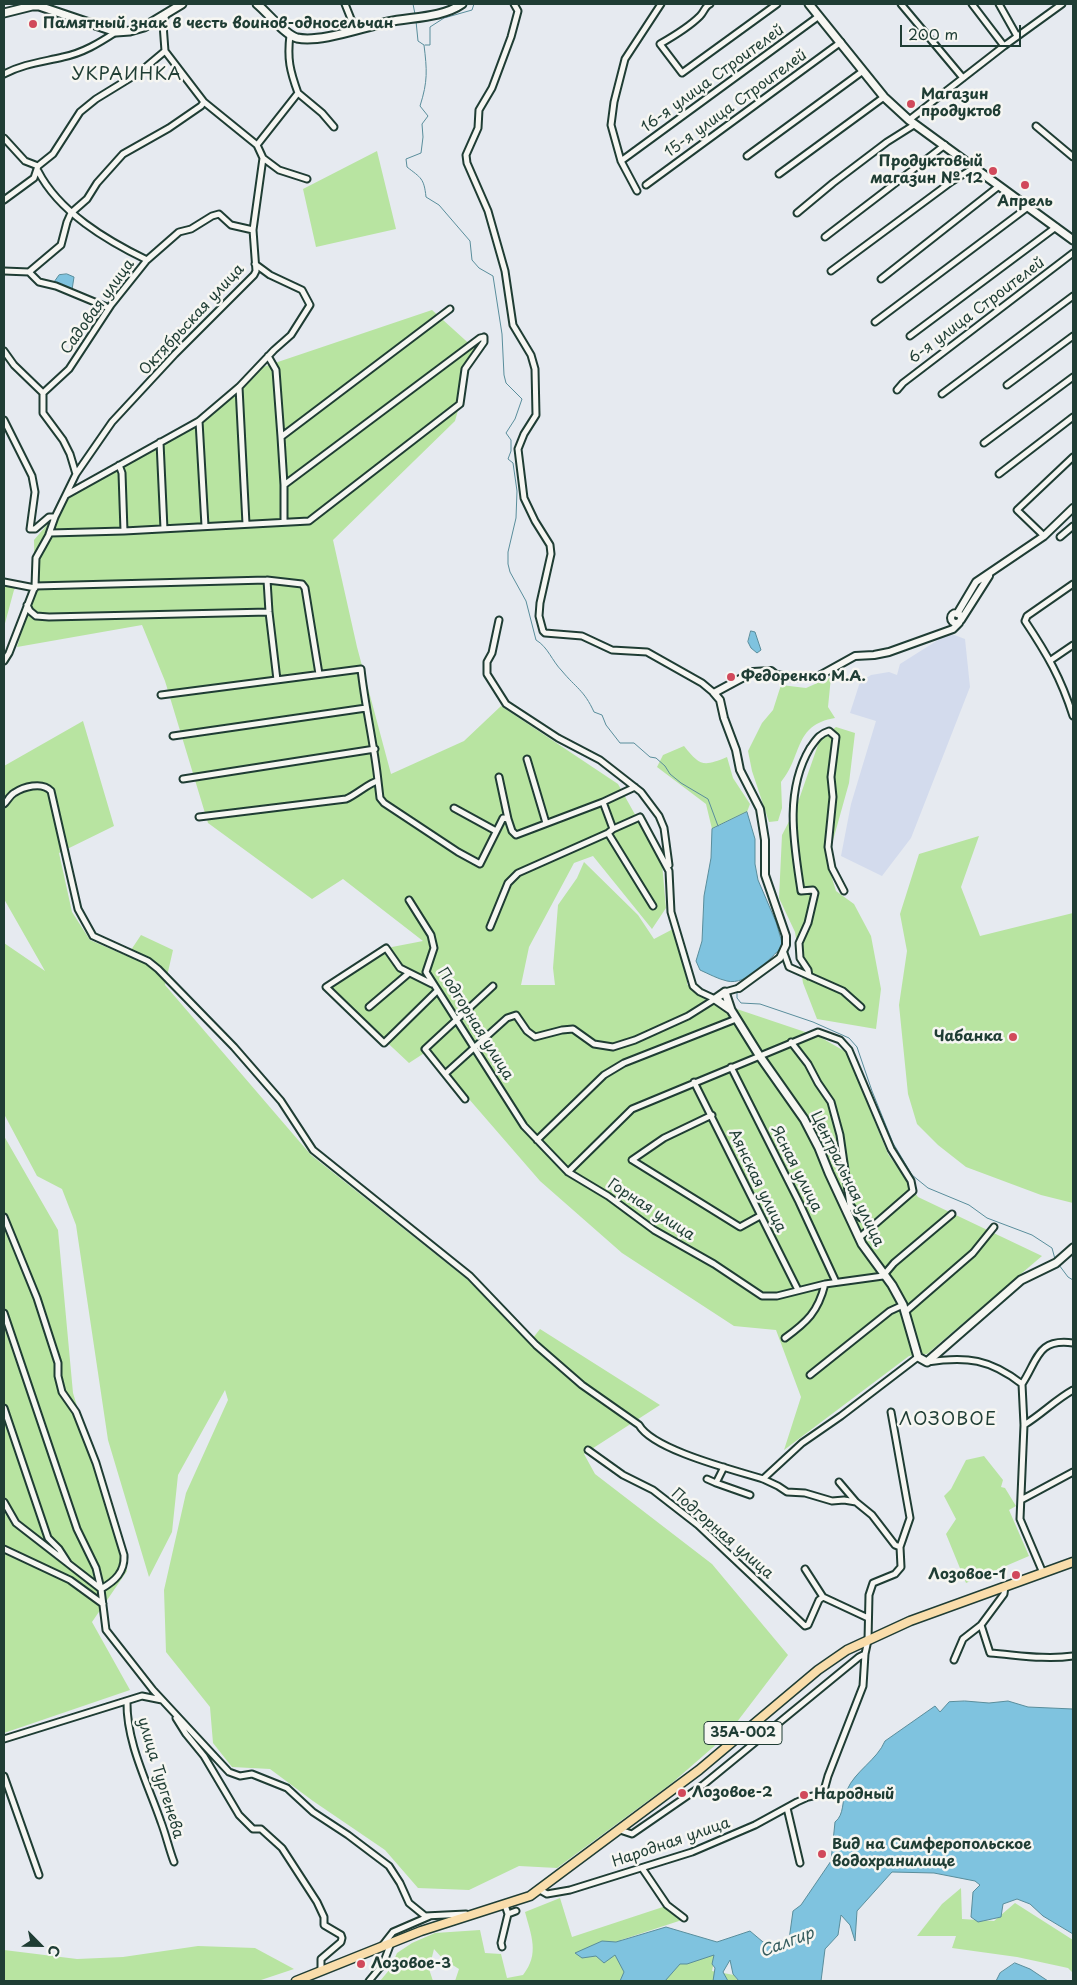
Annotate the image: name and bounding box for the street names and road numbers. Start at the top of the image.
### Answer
street label: 16-я улица Строителей [638,21,788,137]
street label: 15-я улица Строителей [661,46,811,162]
street label: 6-я улица Строителей [905,254,1049,368]
street label: Садовая улица [57,256,139,358]
street label: Октябрьская улица [136,261,248,379]
street label: Подгорная улица [433,964,517,1084]
street label: Центральная улица [806,1109,888,1249]
street label: Ясная улица [767,1123,825,1215]
street label: Аянская улица [724,1127,790,1235]
street label: Горная улица [604,1175,698,1245]
street label: Подгорная улица [667,1485,777,1583]
street label: улица Тургенева [133,1715,187,1841]
road number: 35А-002 [704,1722,782,1745]
street label: Народная улица [610,1814,732,1872]

